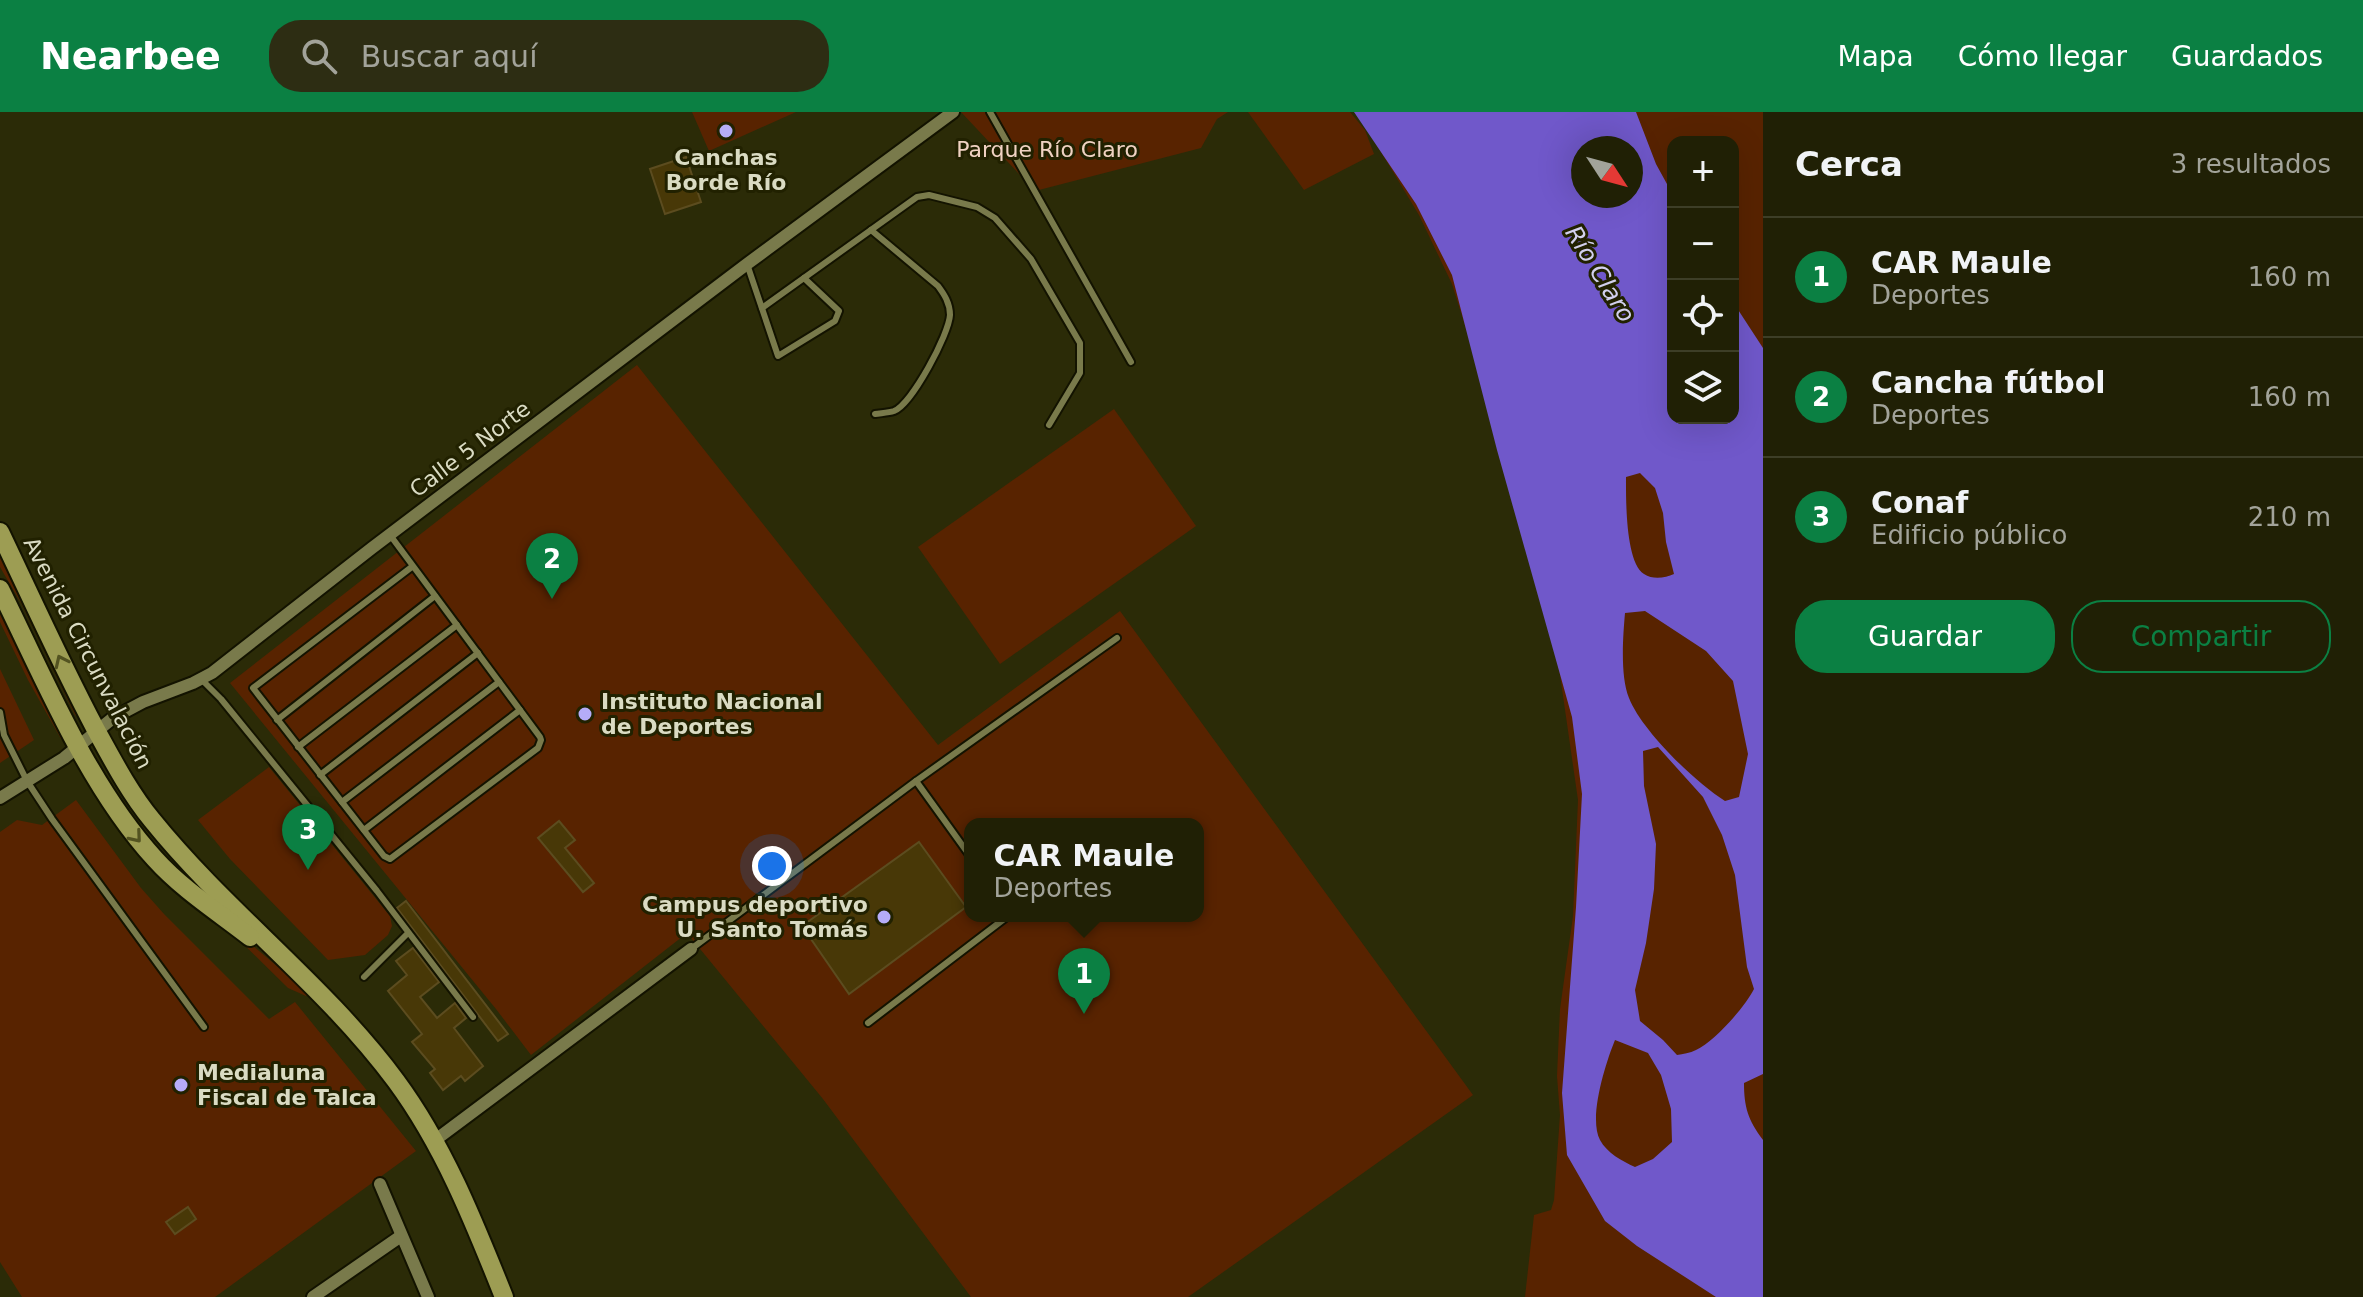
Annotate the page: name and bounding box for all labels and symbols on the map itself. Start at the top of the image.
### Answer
marker: Canchas Borde Río [717,122,735,140]
north arrow [1571,136,1643,208]
park label: Parque Río Claro [956,137,1138,162]
place label: Canchas Borde Río [666,145,786,195]
water label: Río Claro [1559,221,1641,327]
street label: Calle 5 Norte [405,396,535,502]
street label: Avenida Circunvalación [19,533,157,773]
pin: 2 [526,533,578,599]
one-way arrow [55,655,71,670]
place label: Instituto Nacional de Deportes [601,689,822,739]
marker: Instituto Nacional de Deportes [576,705,594,723]
pin: 3 [282,804,334,870]
one-way arrow [126,828,141,843]
your location [752,846,792,886]
place label: Campus deportivo U. Santo Tomás [642,892,868,942]
marker: Campus deportivo U. Santo Tomás [875,908,893,926]
pin: 1 [1058,948,1110,1014]
place label: Medialuna Fiscal de Talca [197,1060,377,1110]
marker: Medialuna Fiscal de Talca [172,1076,190,1094]

